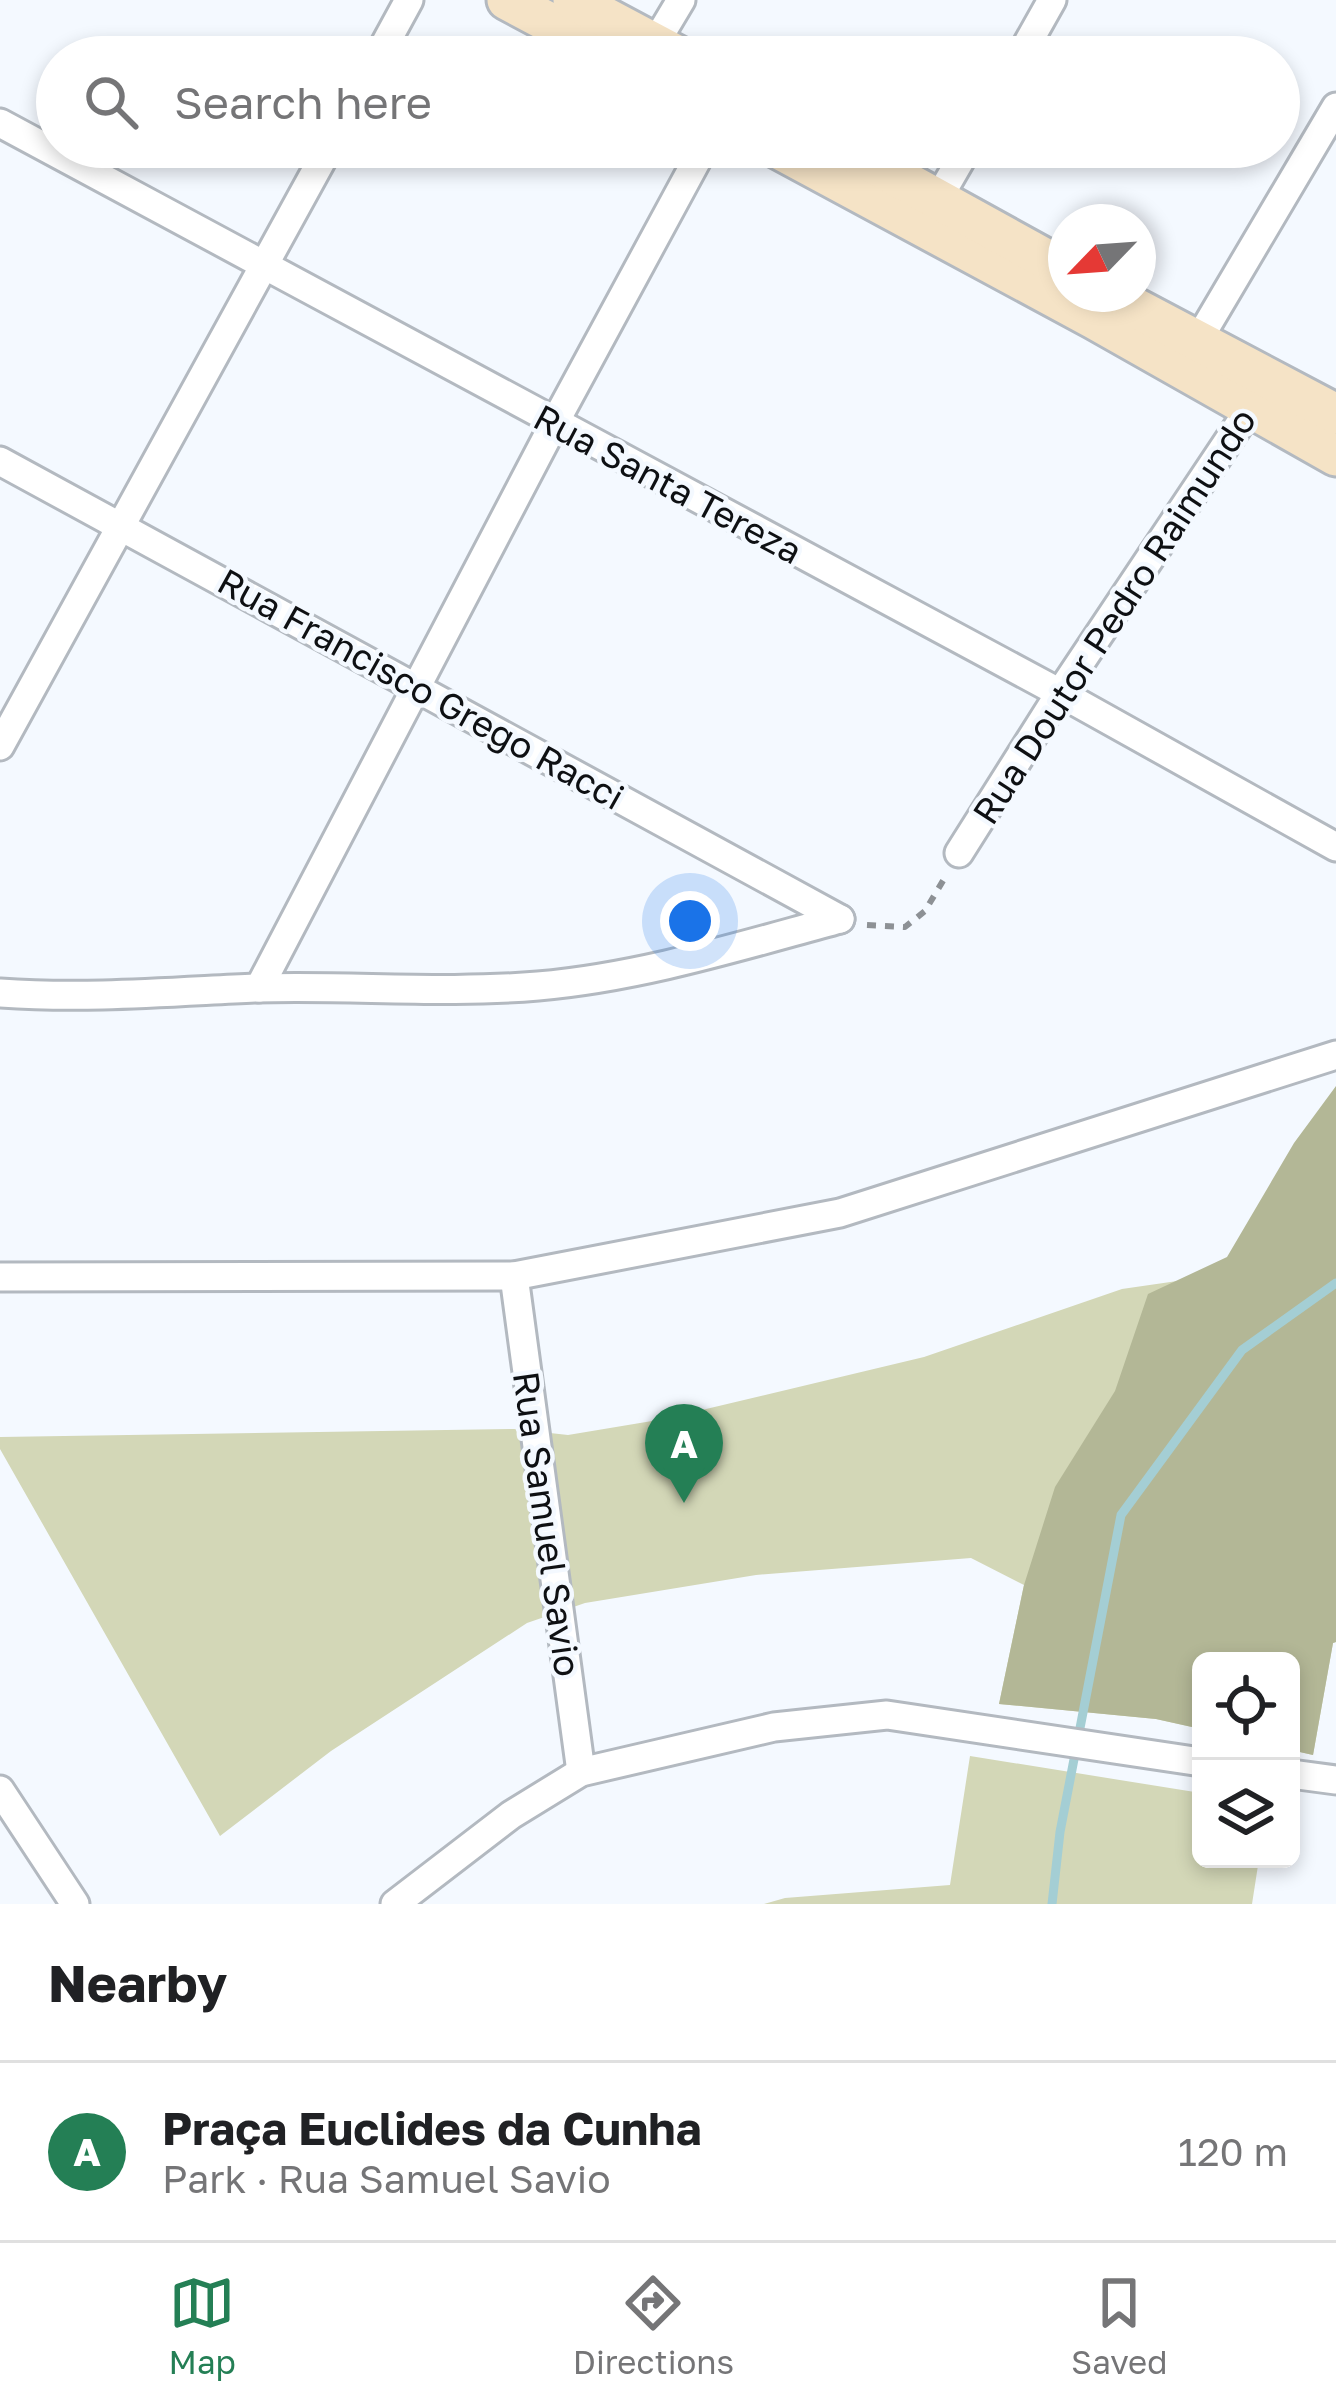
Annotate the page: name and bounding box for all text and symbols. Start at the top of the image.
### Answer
search box [36,36,1300,168]
icon: search [78,69,144,135]
text: Search here [174,75,432,129]
north arrow [1048,204,1156,312]
street label: Rua Santa Tereza [527,395,809,572]
street label: Rua Doutor Pedro Raimundo [963,400,1264,832]
street label: Rua Francisco Grego Racci [211,559,632,818]
your location [660,891,720,951]
street label: Rua Samuel Savio [505,1369,590,1679]
pin: A [645,1404,723,1503]
map controls [1192,1652,1300,1868]
button: locate [1192,1652,1300,1760]
button: layers [1192,1760,1300,1868]
text: Nearby [48,1952,227,2013]
text: Praça Euclides da Cunha [162,2101,701,2155]
text: A [73,2128,101,2175]
text: 120 m [1178,2128,1288,2175]
text: Park · Rua Samuel Savio [162,2155,611,2202]
tab: Map [169,2270,236,2381]
tab: Directions [573,2270,734,2381]
tab: Saved [1071,2270,1167,2381]

